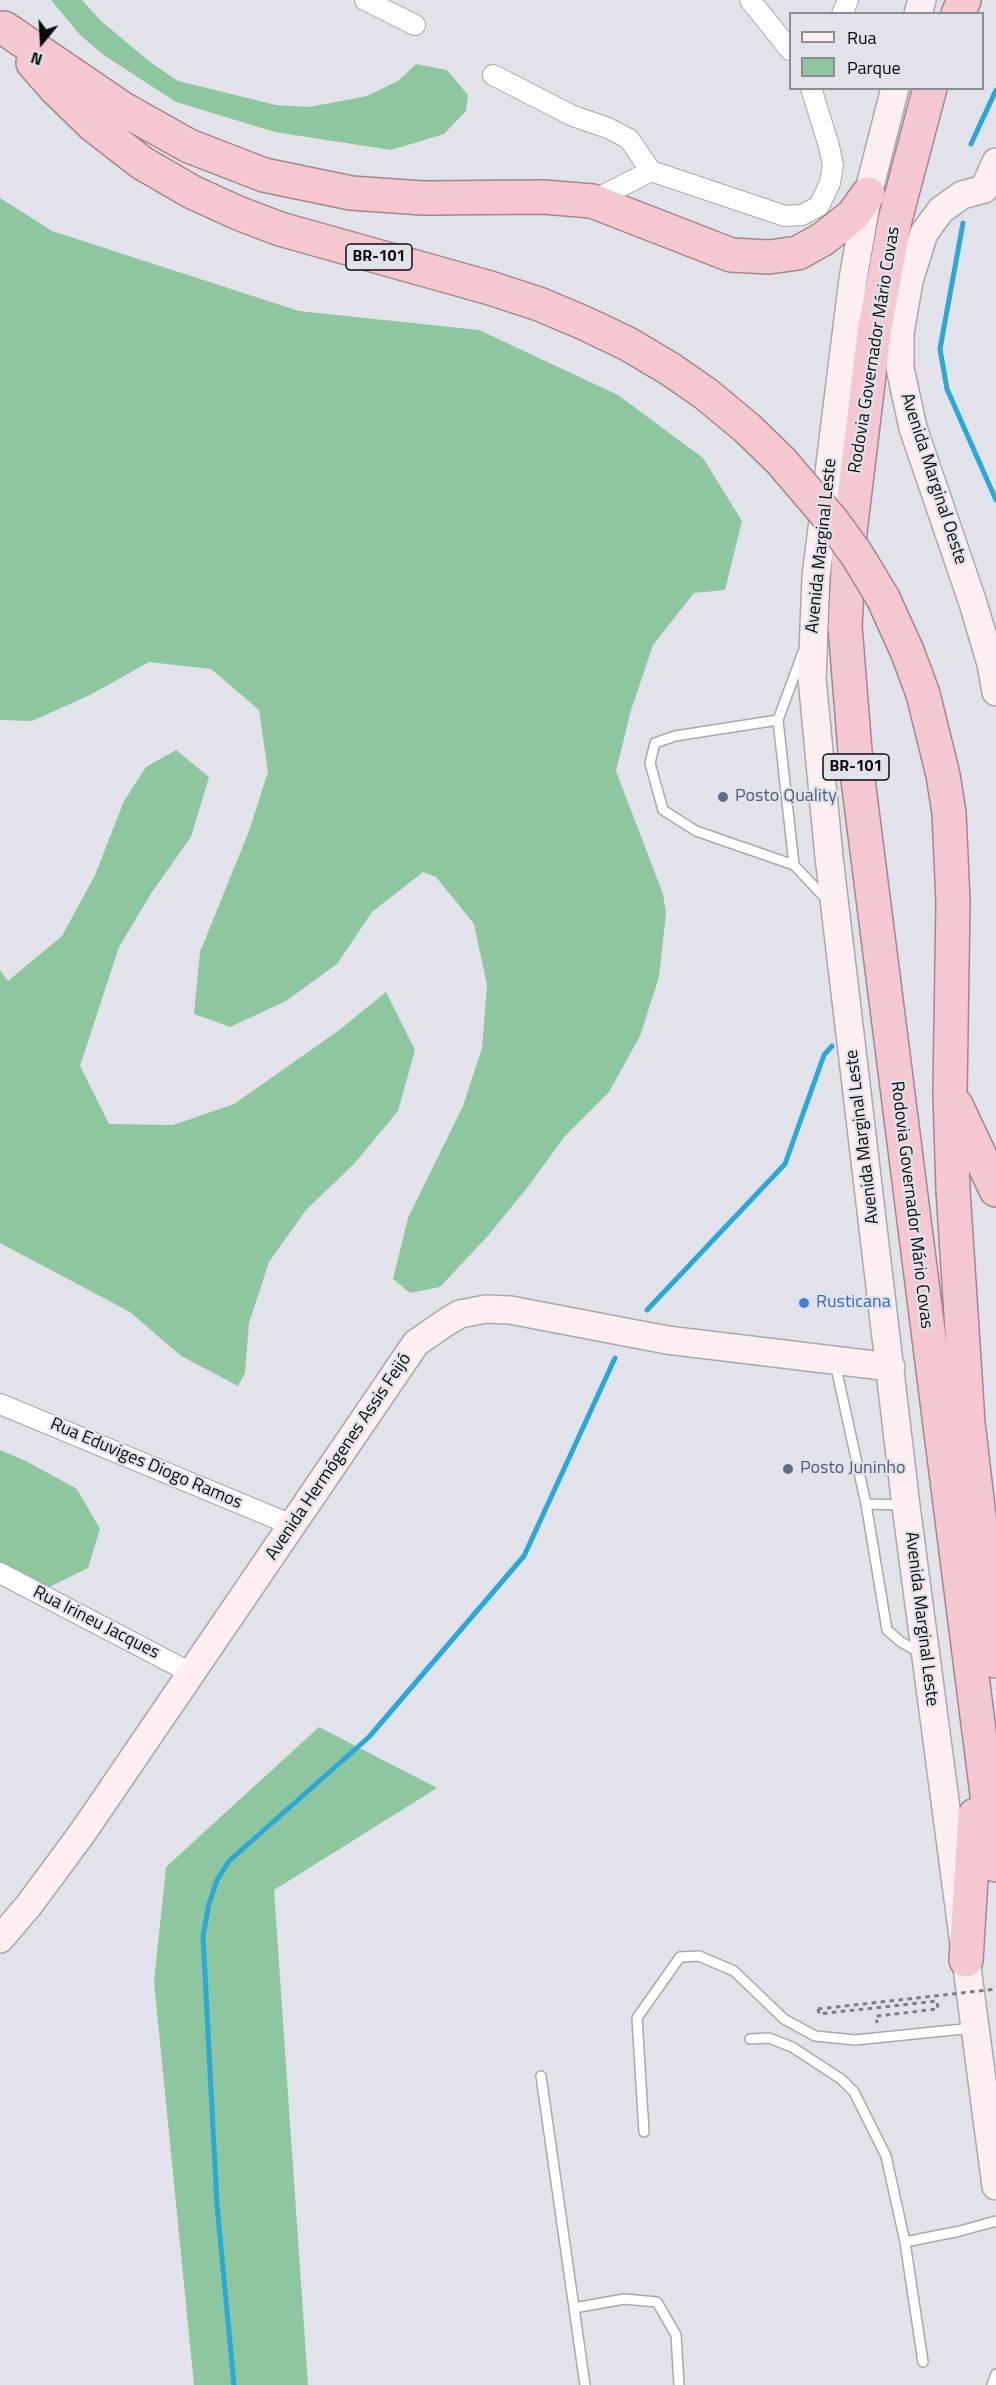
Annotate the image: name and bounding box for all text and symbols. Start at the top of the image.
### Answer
north arrow [12,12,72,72]
legend [789,12,984,90]
text: Rua [847,24,877,51]
text: N [27,46,45,72]
text: Parque [847,54,901,81]
street label: Rodovia Governador Mário Covas [845,225,905,475]
road number: BR-101 [346,244,412,270]
street label: Avenida Marginal Oeste [895,391,971,567]
street label: Avenida Marginal Leste [802,457,842,635]
road number: BR-101 [823,754,889,780]
place label: Posto Quality [735,786,837,808]
marker: Posto Quality [716,790,730,804]
street label: Avenida Marginal Leste [842,1048,884,1226]
street label: Rodovia Governador Mário Covas [885,1080,937,1330]
place label: Rusticana [816,1292,891,1314]
marker: Rusticana [797,1296,811,1310]
street label: Avenida Hermógenes Assis Feijó [262,1349,416,1565]
street label: Rua Eduviges Diogo Ramos [47,1414,245,1514]
place label: Posto Juninho [800,1458,905,1480]
marker: Posto Juninho [781,1462,795,1476]
street label: Avenida Marginal Leste [900,1530,942,1708]
street label: Rua Irineu Jacques [29,1582,163,1664]

